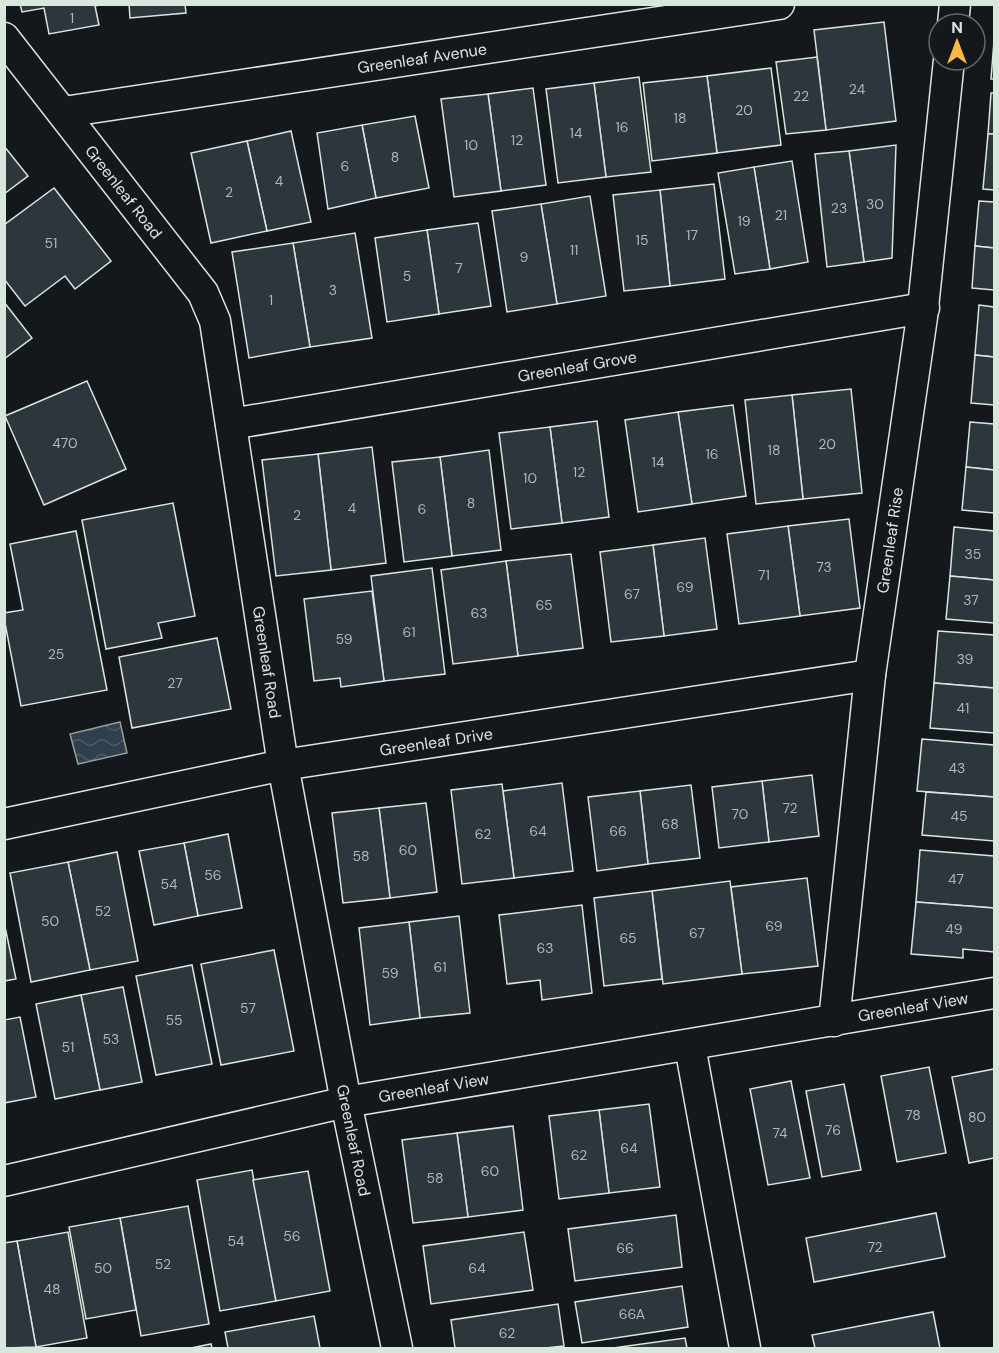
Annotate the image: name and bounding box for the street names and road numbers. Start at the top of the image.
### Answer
street label: Greenleaf Avenue [356,38,488,78]
street label: Greenleaf Road [81,141,167,243]
street label: Greenleaf Grove [516,346,638,386]
street label: Greenleaf Rise [872,486,908,595]
street label: Greenleaf Road [248,604,286,720]
street label: Greenleaf Drive [378,723,494,761]
street label: Greenleaf View [856,987,970,1026]
street label: Greenleaf View [377,1068,491,1107]
street label: Greenleaf Road [332,1083,376,1198]

